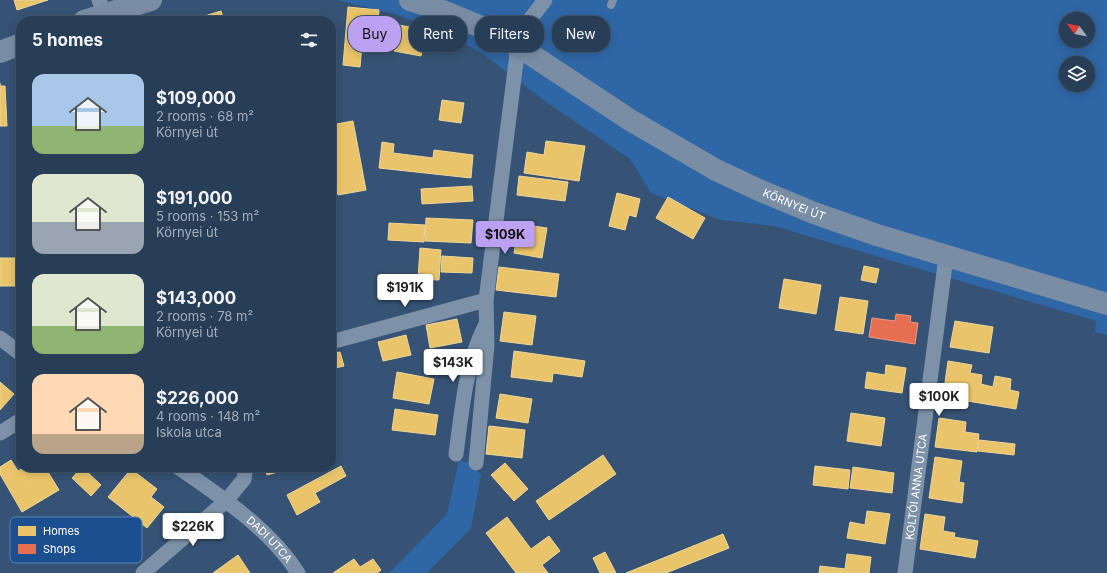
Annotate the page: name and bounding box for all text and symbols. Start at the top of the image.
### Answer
north arrow [1059,12,1095,48]
map controls [1059,12,1095,92]
chip: Buy [348,16,401,52]
chip: Rent [409,16,467,52]
chip: Filters [475,16,544,52]
chip: New [552,16,610,52]
icon: filters [298,29,320,51]
text: 5 homes [32,30,103,50]
button: layers [1059,56,1095,92]
text: $109,000 [156,88,236,108]
icon: home [64,90,112,138]
text: 2 rooms · 68 m² [156,108,254,124]
text: Környei út [156,124,218,140]
street label: KÖRNYEI ÚT [761,186,827,223]
text: $191,000 [156,188,232,208]
icon: home [64,190,112,238]
text: 5 rooms · 153 m² [156,208,259,224]
pin: $109K [477,221,533,255]
text: Környei út [156,224,218,240]
text: $109K [485,226,525,242]
pin: $191K [377,274,433,308]
text: $191K [386,279,424,295]
text: $143,000 [156,288,236,308]
icon: home [64,290,112,338]
text: 2 rooms · 78 m² [156,308,253,324]
text: Környei út [156,324,218,340]
pin: $143K [425,349,481,383]
text: $143K [433,354,473,370]
pin: $100K [911,383,967,417]
text: $226,000 [156,388,239,408]
text: $100K [919,388,960,404]
icon: home [64,390,112,438]
text: 4 rooms · 148 m² [156,408,260,424]
text: Iskola utca [156,424,222,440]
street label: KOLTÓI ANNA UTCA [902,432,930,541]
pin: $226K [165,513,221,547]
street label: DADI UTCA [244,513,296,566]
legend [10,517,142,563]
text: $226K [172,518,214,534]
text: Homes [43,524,80,538]
text: Shops [43,542,76,556]

